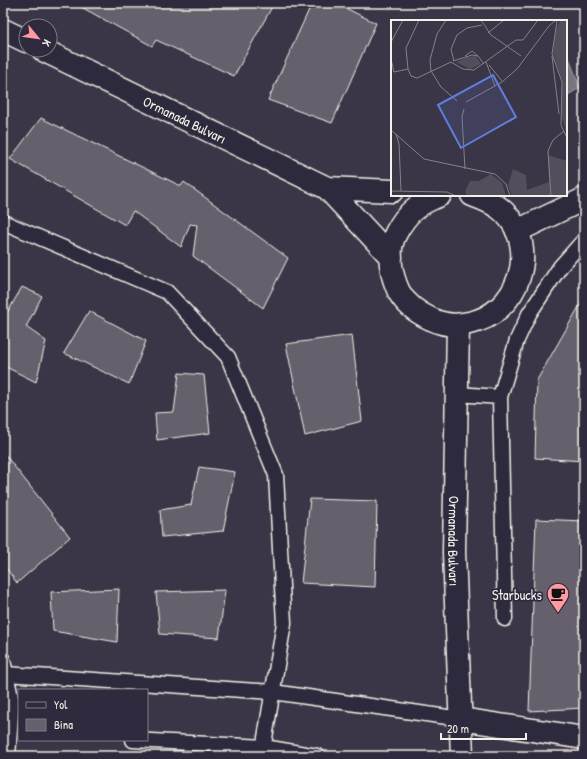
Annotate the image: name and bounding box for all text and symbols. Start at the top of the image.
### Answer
north arrow [18,18,58,58]
inset map [391,20,567,196]
text: K [39,37,54,49]
street label: Ormanada Bulvarı [140,91,230,147]
street label: Ormanada Bulvarı [444,496,465,586]
cafe icon: Starbucks [545,581,571,614]
place label: Starbucks [492,585,542,604]
legend [18,689,148,741]
text: Yol [54,696,68,713]
scale bar [441,715,526,741]
text: Bina [54,716,73,733]
text: 20 m [447,720,469,737]

